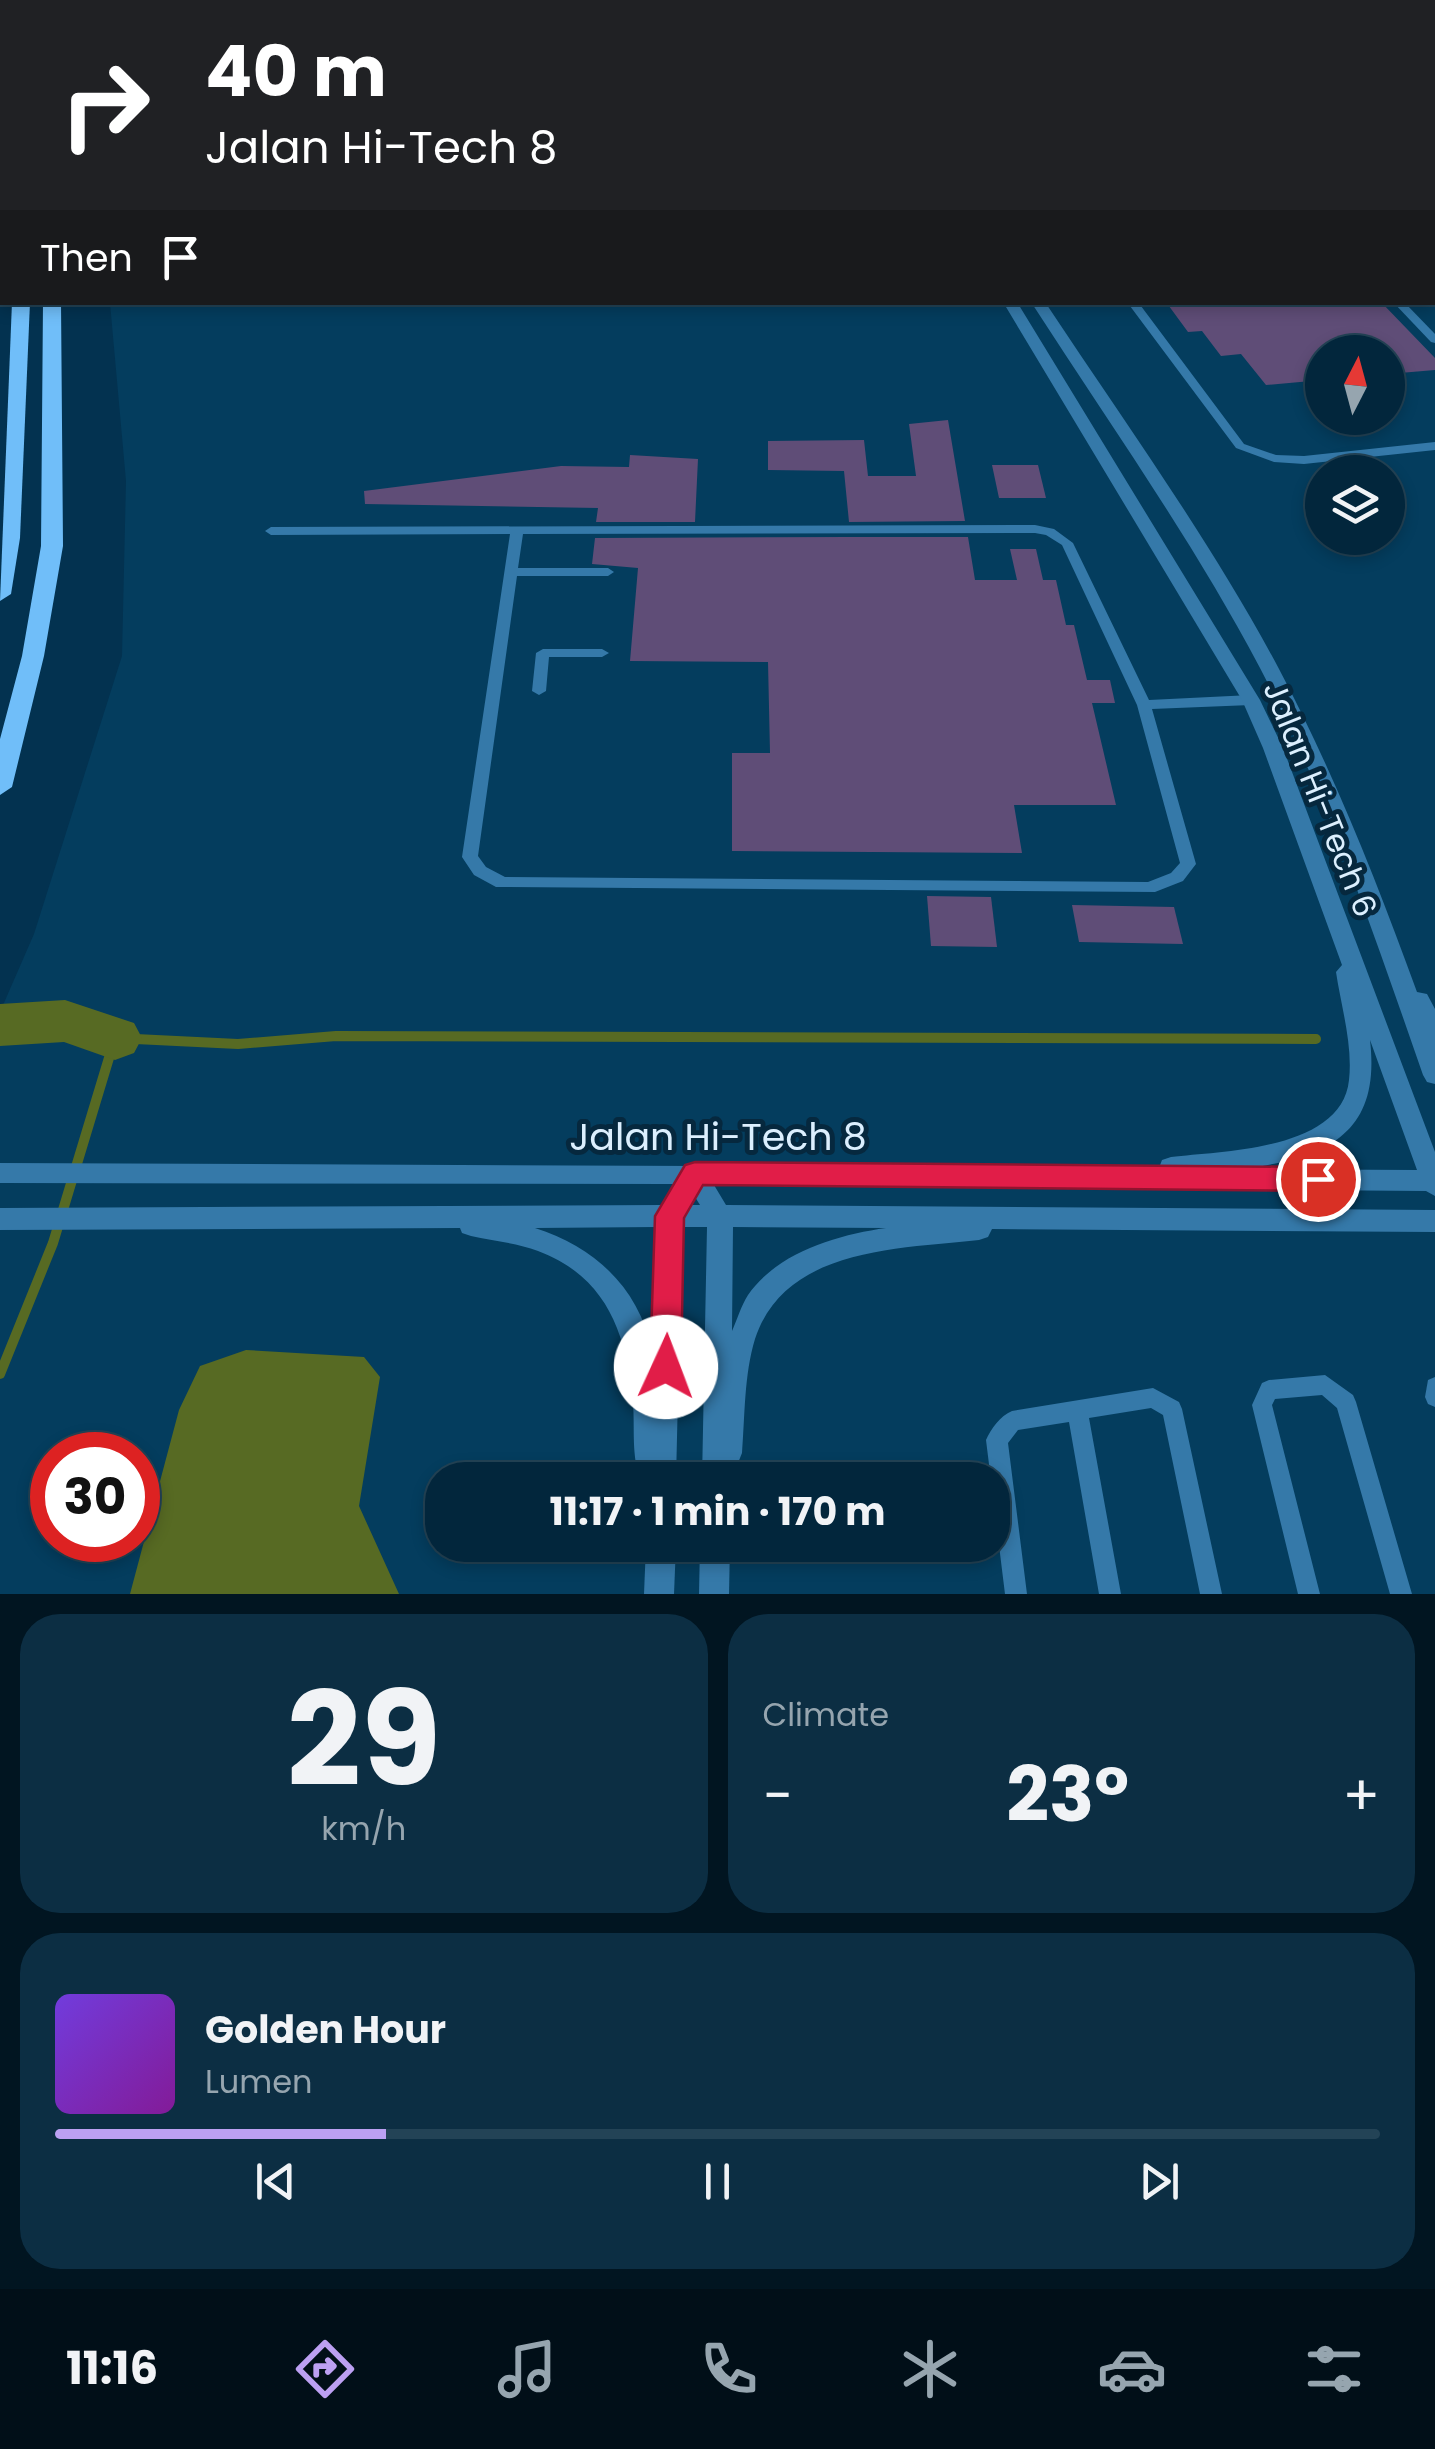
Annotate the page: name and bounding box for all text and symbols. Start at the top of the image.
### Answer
text: 40 m [205,22,387,121]
icon: right [40,40,170,170]
text: Jalan Hi-Tech 8 [205,116,557,179]
icon: arrive [153,230,208,285]
text: Then [40,231,133,284]
north arrow [1305,335,1405,435]
map controls [1305,335,1405,555]
button: layers [1305,455,1405,555]
street label: Jalan Hi-Tech 6 [1253,674,1388,923]
street label: Jalan Hi-Tech 8 [569,1110,867,1163]
pin [1276,1137,1361,1222]
icon: arrive [1291,1152,1346,1207]
position arrow [614,1315,718,1419]
speed limit sign: 30 [30,1432,160,1562]
text: 11:17 · 1 min · 170 m [549,1485,886,1538]
text: 29 [287,1648,441,1831]
text: Climate [763,1692,889,1737]
text: 23° [1006,1742,1129,1847]
text: − [763,1757,793,1834]
text: + [1342,1757,1380,1834]
text: km/h [321,1806,406,1851]
text: Golden Hour [205,2003,446,2056]
text: Lumen [205,2059,313,2104]
icon: previous [248,2154,303,2209]
icon: pause [690,2154,745,2209]
icon: next [1132,2154,1187,2209]
icon: directions [290,2334,360,2404]
icon: music [492,2334,562,2404]
icon: phone [694,2334,764,2404]
icon: climate [895,2334,965,2404]
icon: car [1097,2334,1167,2404]
icon: filters [1299,2334,1369,2404]
text: 11:16 [66,2337,158,2400]

